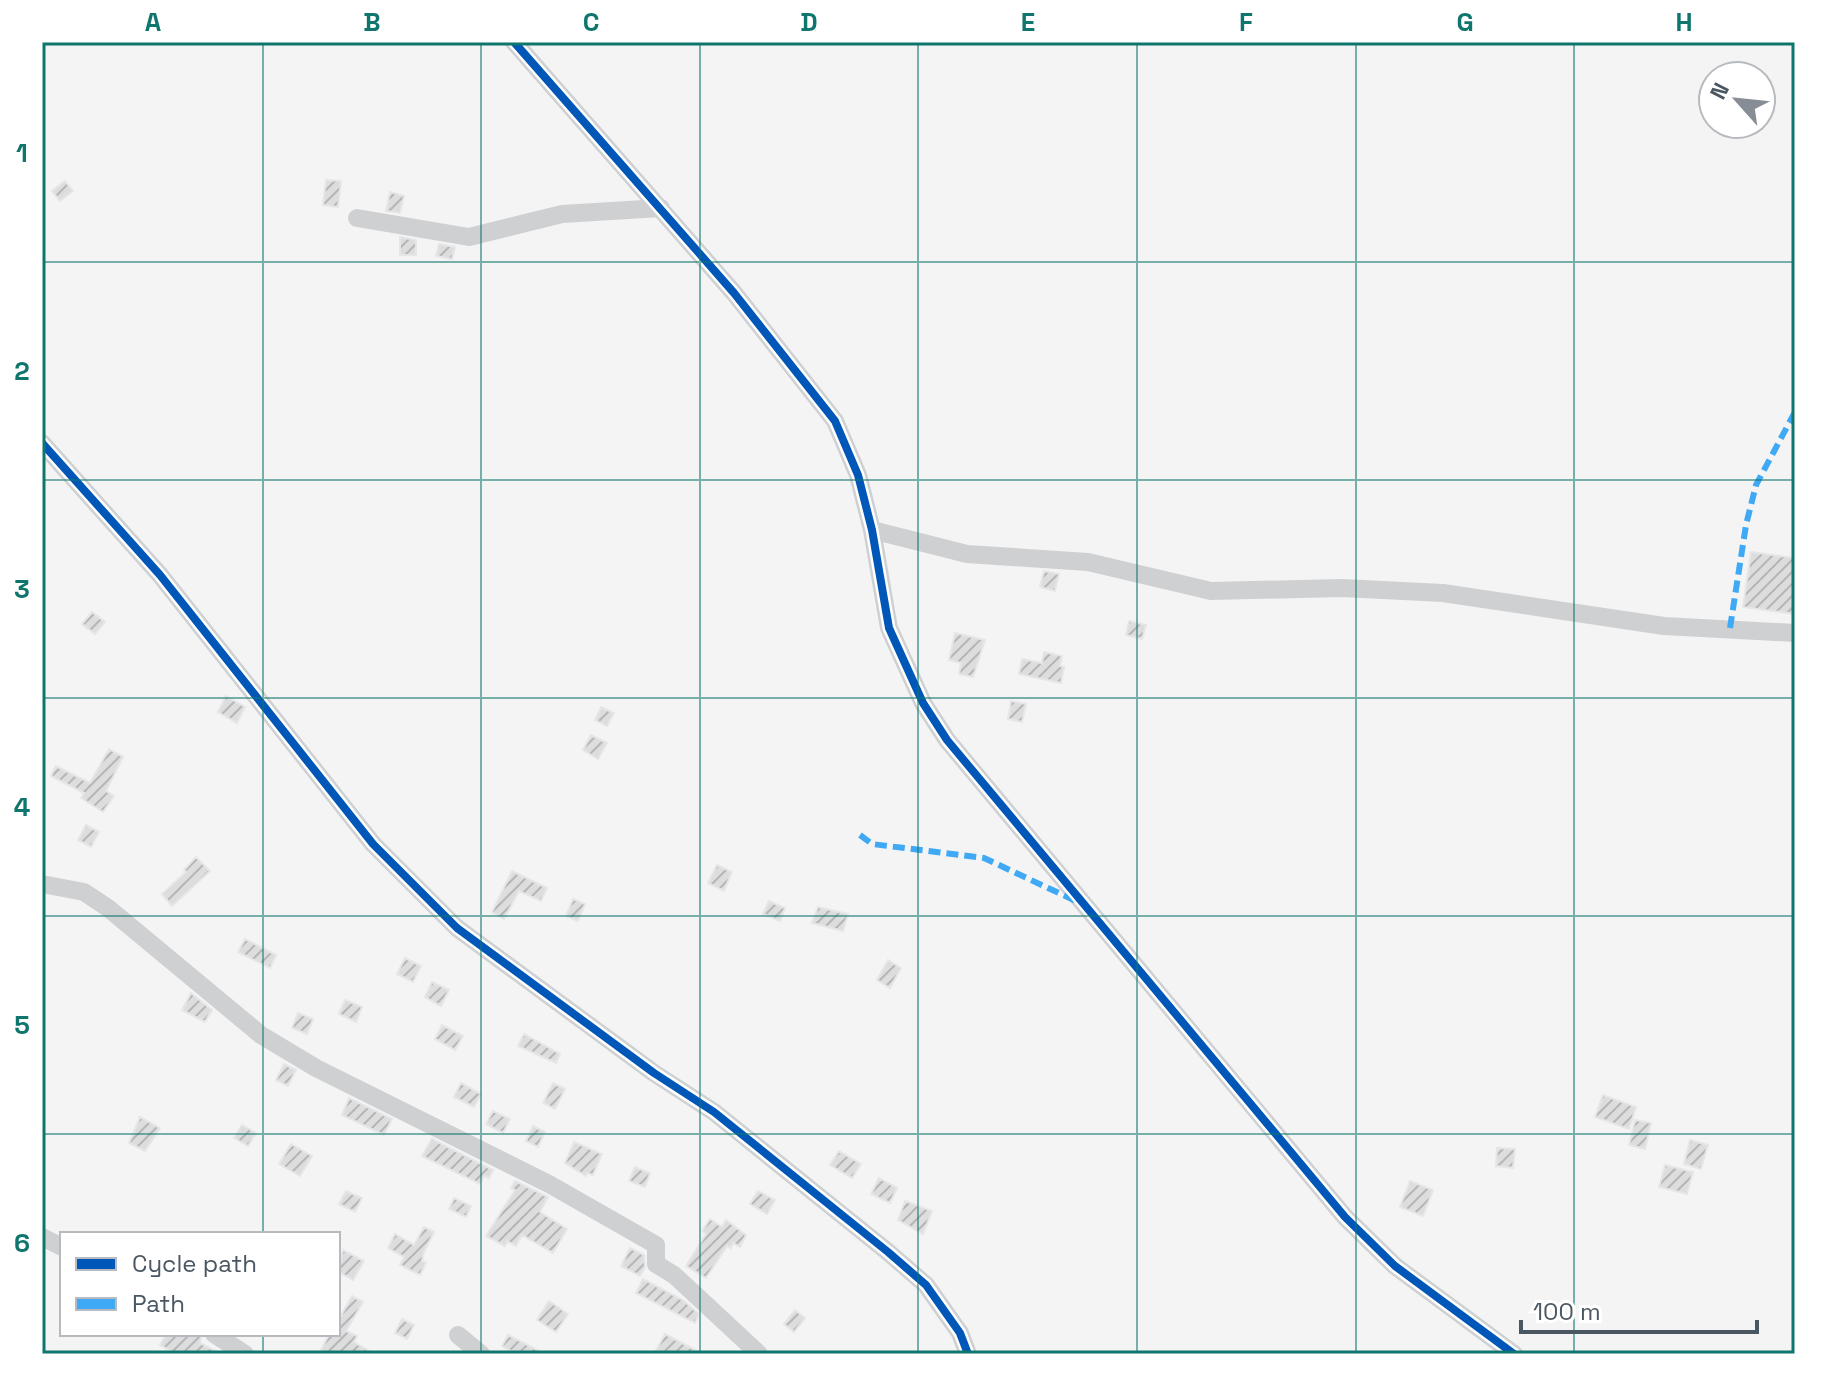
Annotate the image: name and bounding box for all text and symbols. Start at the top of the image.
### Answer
text: A [145,5,162,39]
text: B [363,5,381,39]
text: C [583,5,599,39]
text: D [800,5,818,39]
text: E [1021,5,1035,39]
text: F [1239,5,1253,39]
text: G [1456,5,1474,39]
text: H [1675,5,1693,39]
north arrow [1697,60,1777,140]
text: N [1703,78,1735,104]
text: 1 [16,136,28,170]
text: 2 [14,354,30,388]
text: 3 [14,572,30,606]
text: 4 [14,790,30,824]
text: 5 [14,1008,30,1042]
text: 6 [14,1226,30,1260]
legend [60,1232,340,1336]
text: Cycle path [132,1248,257,1279]
scale bar [1521,1284,1757,1334]
text: Path [132,1288,185,1319]
text: 100 m [1533,1296,1601,1327]

